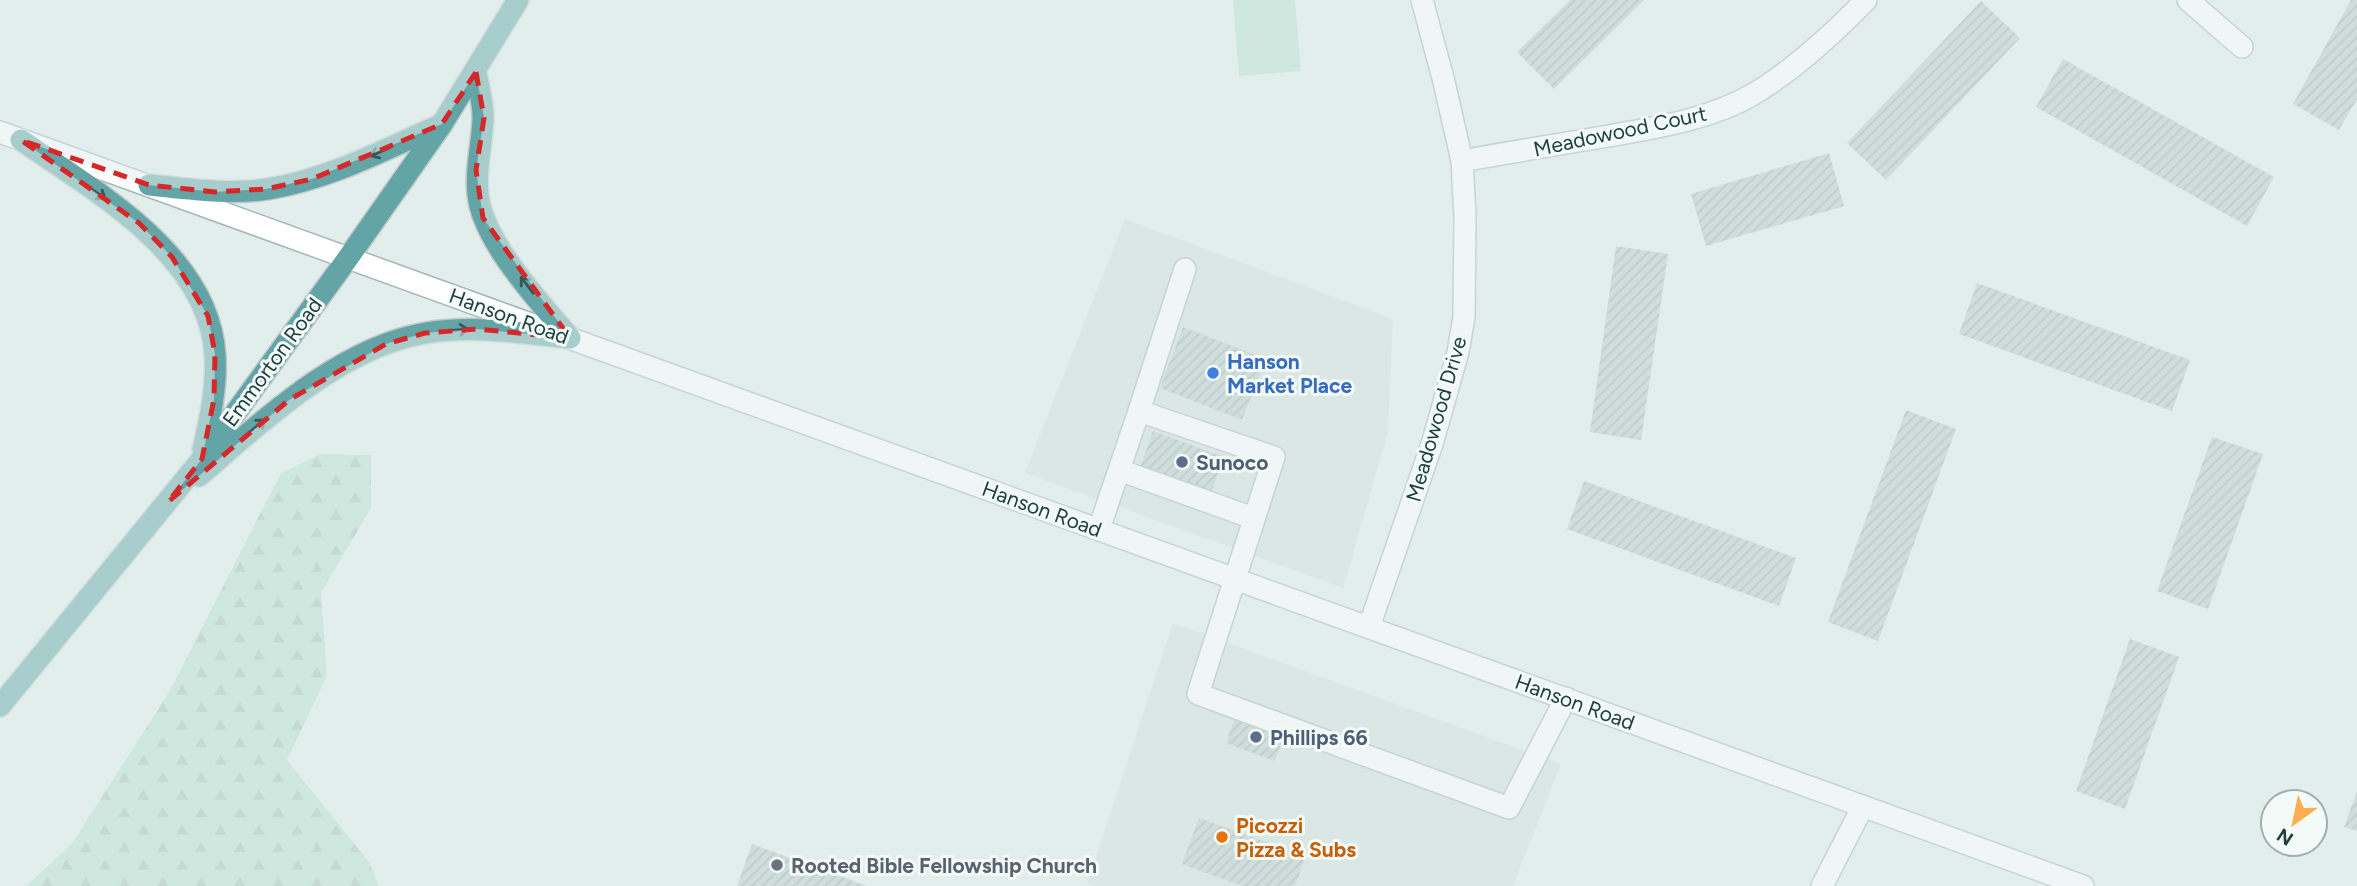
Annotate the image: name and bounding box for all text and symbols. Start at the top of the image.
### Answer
street label: Meadowood Court [1531,100,1709,162]
one-way arrow [370,146,391,159]
one-way arrow [87,186,106,200]
one-way arrow [519,276,534,295]
street label: Hanson Road [446,283,572,349]
street label: Emmorton Road [217,293,327,431]
one-way arrow [447,323,469,336]
street label: Meadowood Drive [1400,333,1472,505]
place label: Hanson Market Place [1227,349,1352,398]
marker: Hanson Market Place [1205,365,1221,381]
one-way arrow [248,418,266,434]
place label: Sunoco [1196,450,1268,475]
marker: Sunoco [1174,454,1190,470]
street label: Hanson Road [979,476,1105,542]
street label: Hanson Road [1512,669,1638,735]
place label: Phillips 66 [1270,725,1368,750]
marker: Phillips 66 [1248,729,1264,745]
north arrow [2259,788,2329,858]
place label: Picozzi Pizza & Subs [1236,813,1356,862]
text: N [2273,823,2297,850]
marker: Picozzi Pizza & Subs [1214,829,1230,845]
place label: Rooted Bible Fellowship Church [791,853,1097,878]
marker: Rooted Bible Fellowship Church [769,857,785,873]

